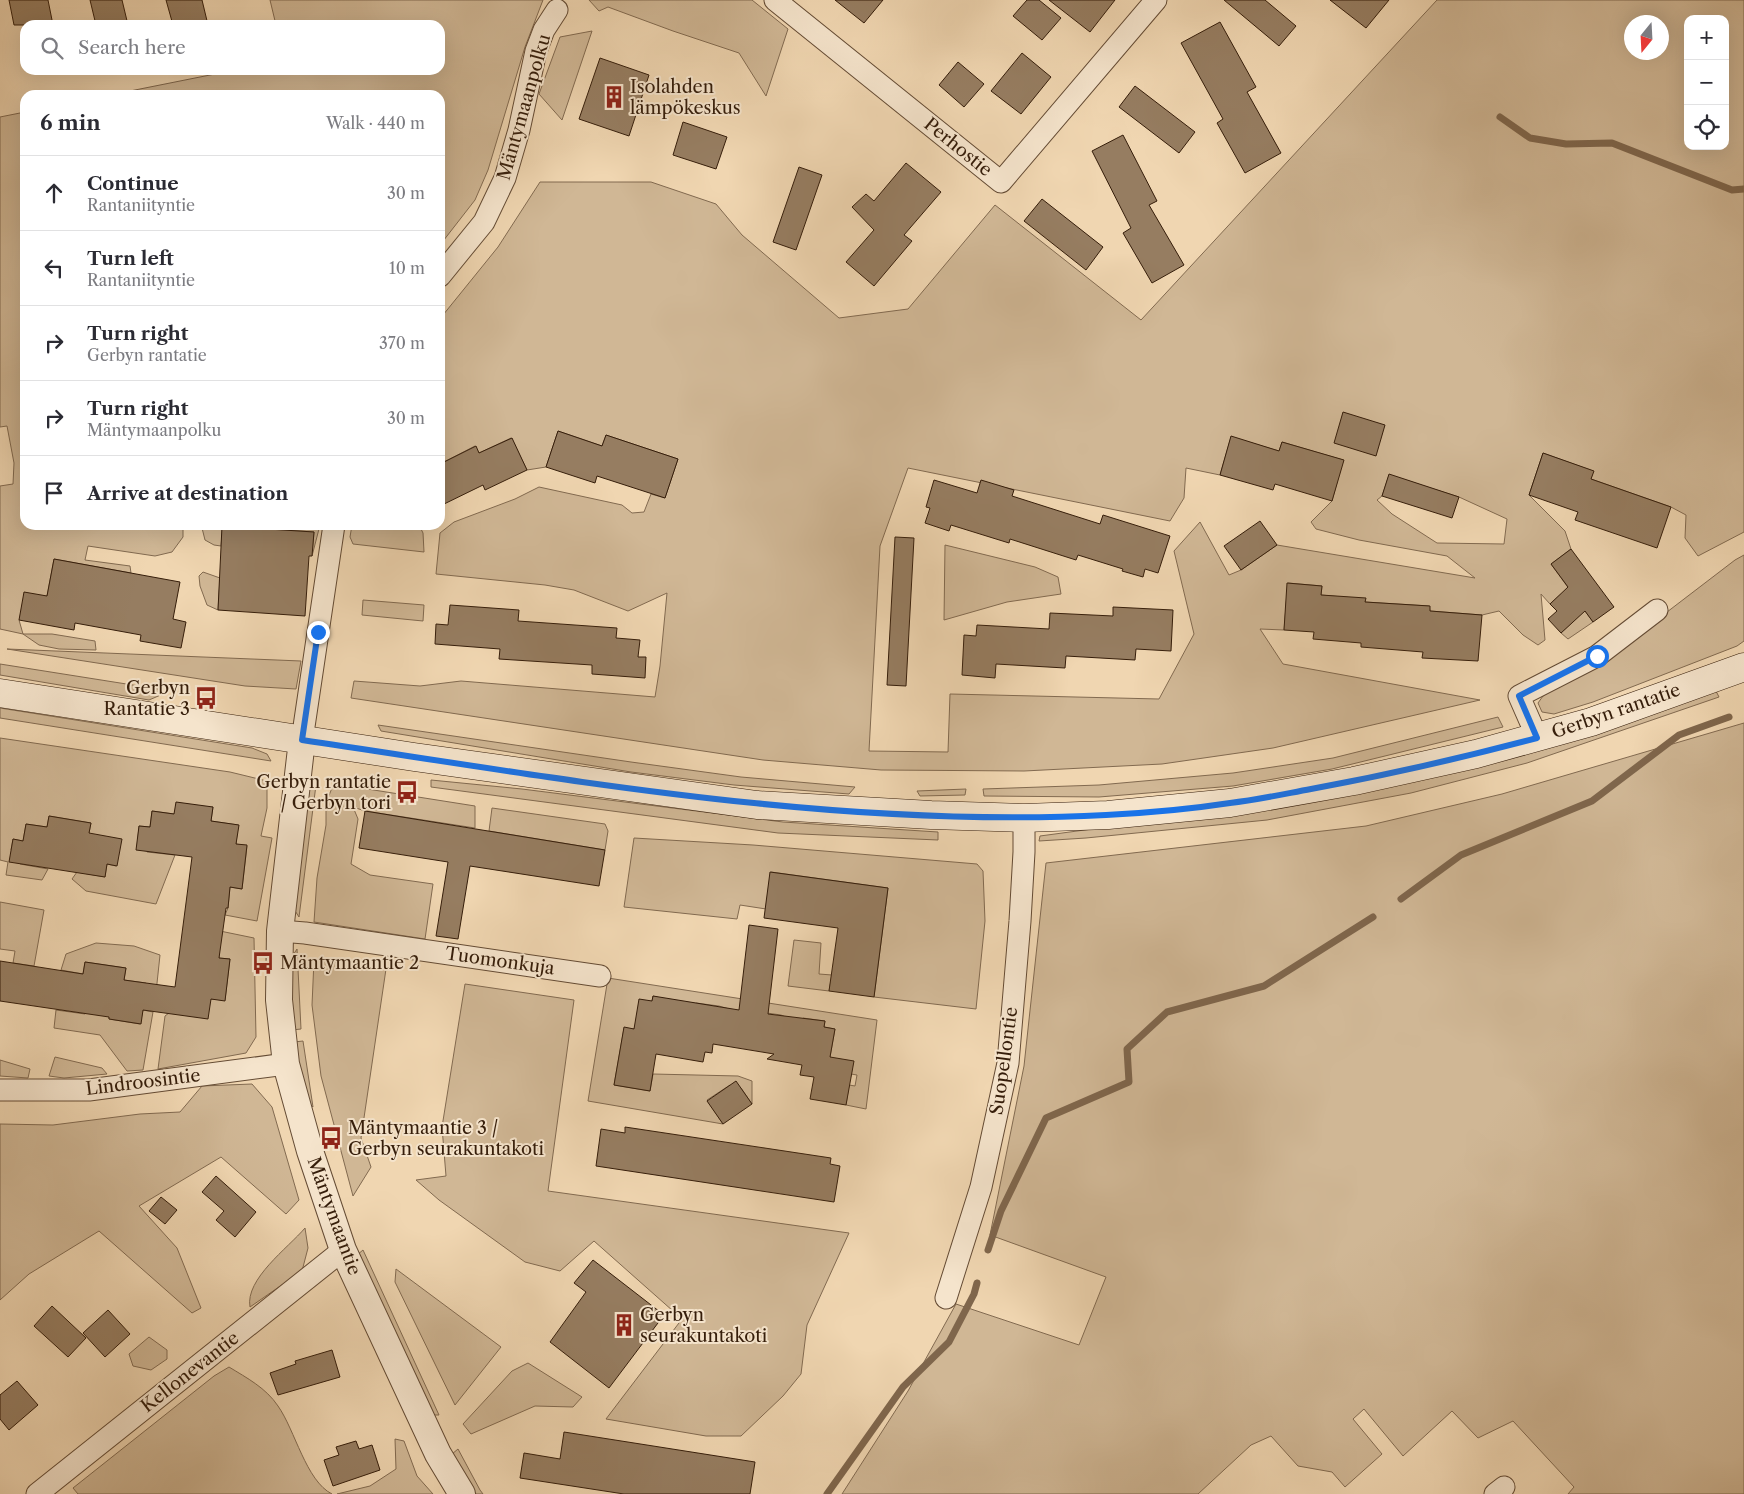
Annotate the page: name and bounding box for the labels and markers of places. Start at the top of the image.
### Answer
place label: Isolahden lämpökeskus [630,76,741,119]
building icon: Isolahden lämpökeskus [601,84,627,110]
place label: Gerbyn Rantatie 3 [104,677,190,720]
bus stop icon: Gerbyn Rantatie 3 [193,685,219,711]
place label: Gerbyn rantatie / Gerbyn tori [256,771,392,814]
bus stop icon: Gerbyn rantatie / Gerbyn tori [394,779,420,805]
bus stop icon: Mäntymaantie 2 [250,950,276,976]
place label: Mäntymaantie 2 [280,952,419,974]
place label: Mäntymaantie 3 / Gerbyn seurakuntakoti [348,1117,544,1160]
bus stop icon: Mäntymaantie 3 / Gerbyn seurakuntakoti [318,1125,344,1151]
place label: Gerbyn seurakuntakoti [640,1304,768,1347]
building icon: Gerbyn seurakuntakoti [611,1312,637,1338]

